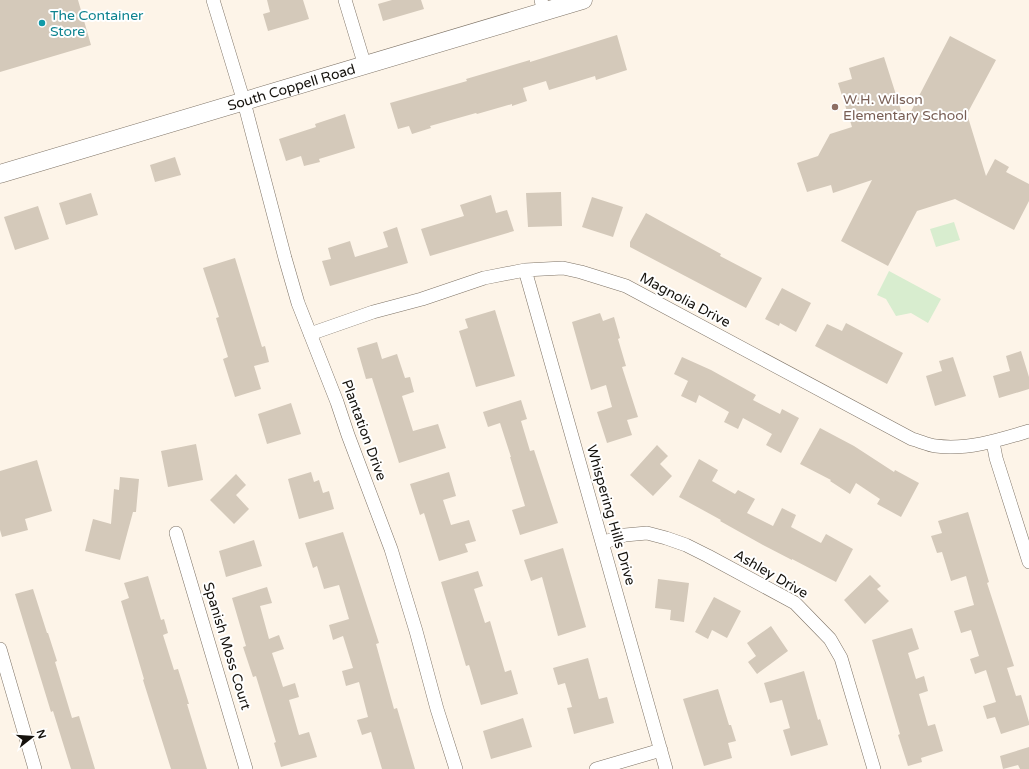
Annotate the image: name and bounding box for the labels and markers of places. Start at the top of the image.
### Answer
place label: The Container Store [50,7,144,40]
marker: The Container Store [37,18,47,28]
place label: W.H. Wilson Elementary School [843,91,967,124]
marker: W.H. Wilson Elementary School [830,102,840,112]

